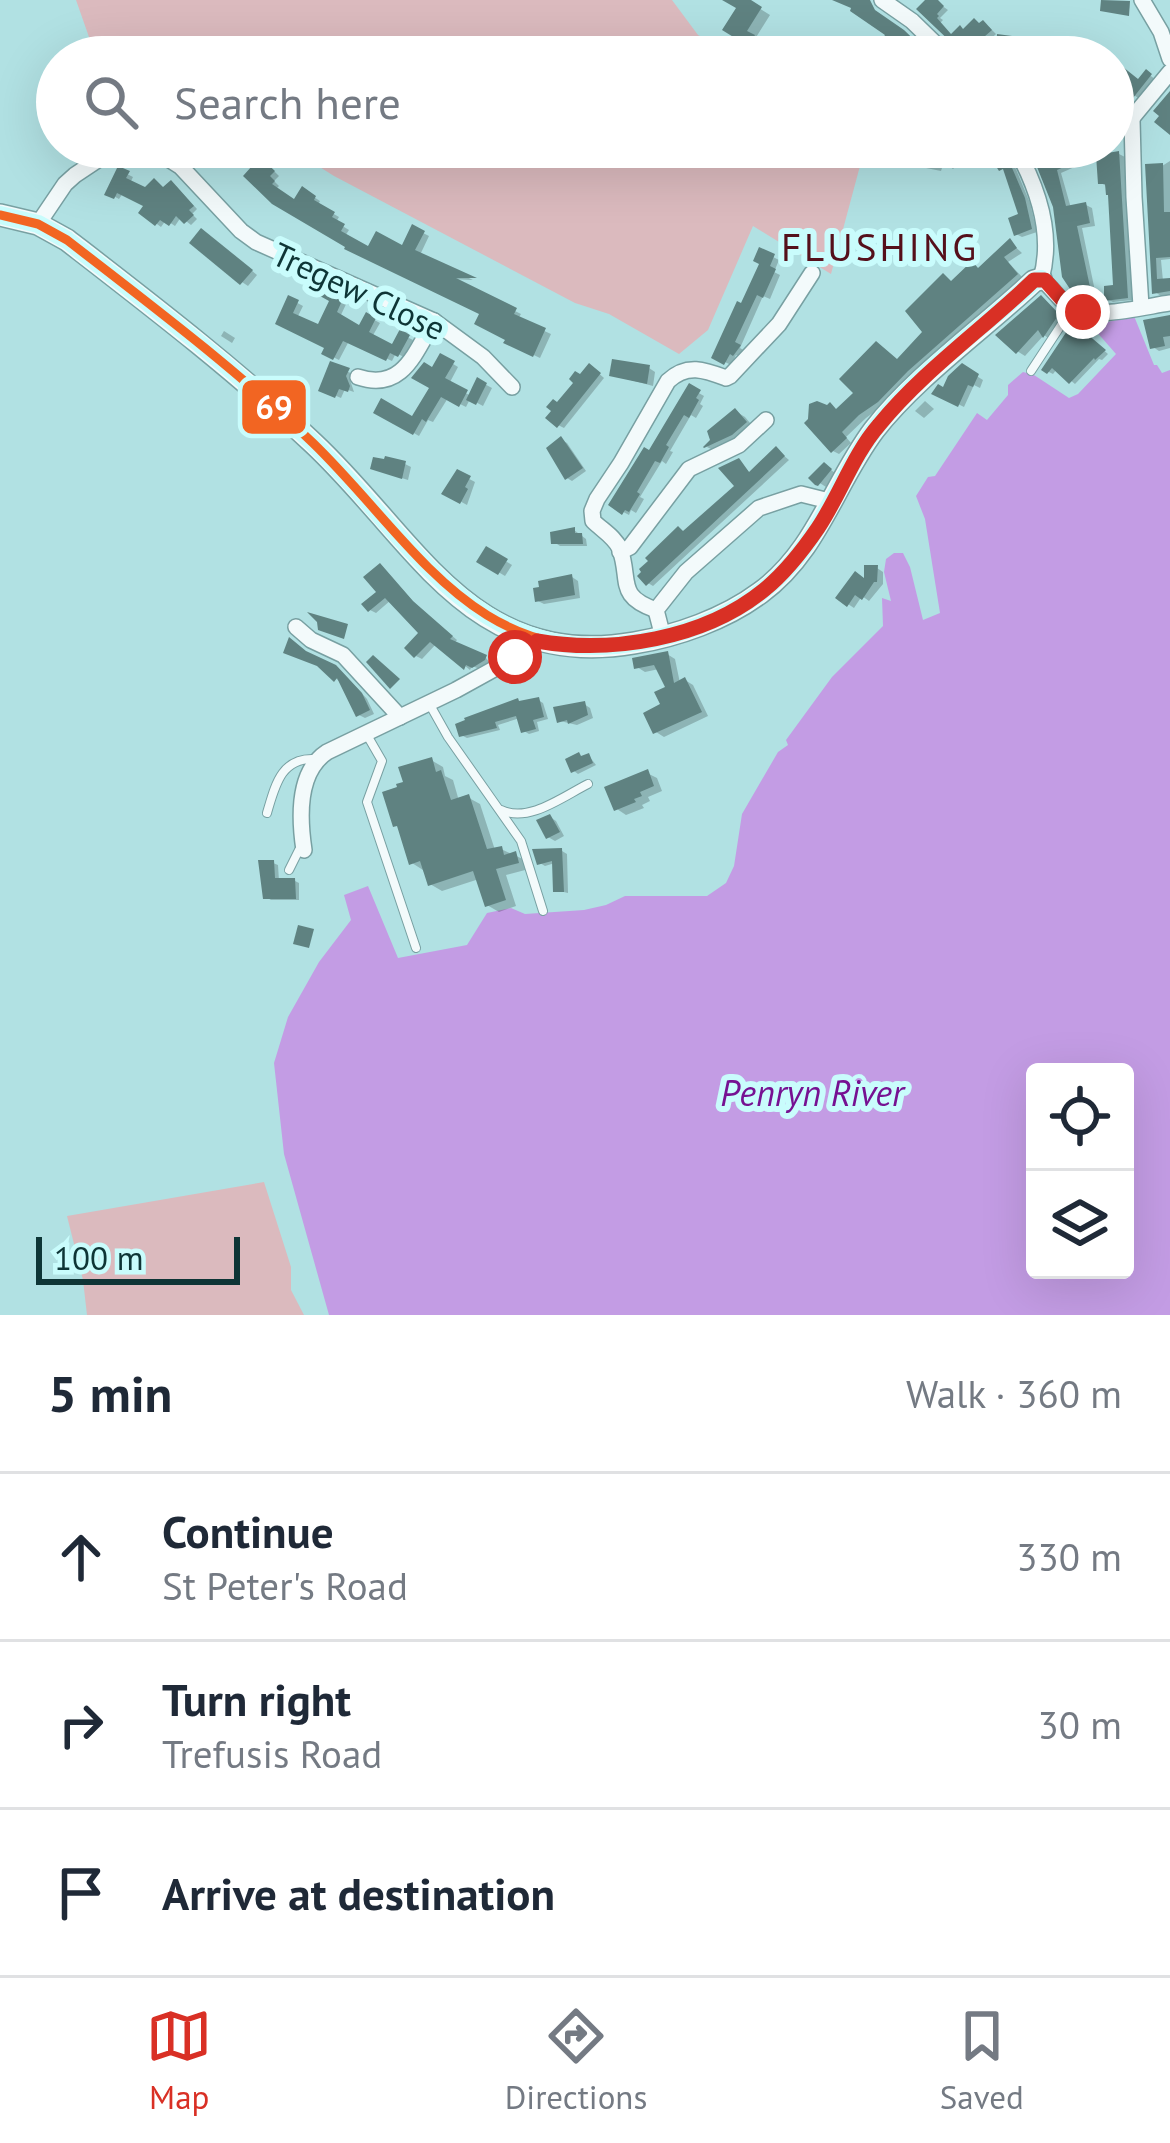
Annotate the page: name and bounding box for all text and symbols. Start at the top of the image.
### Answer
search box [36,36,1134,168]
icon: search [78,69,144,135]
text: Search here [174,73,401,131]
district label: FLUSHING [781,221,979,272]
street label: Tregew Close [266,232,452,349]
route end [1056,285,1110,339]
line badge: 69 [240,378,308,436]
text: 69 [255,385,293,428]
route start [488,630,542,684]
map controls [1026,1063,1134,1279]
button: locate [1026,1063,1134,1171]
water label: Penryn River [720,1069,906,1116]
button: layers [1026,1171,1134,1279]
scale bar [36,1231,240,1284]
text: 100 m [54,1236,144,1279]
text: 5 min [48,1360,172,1426]
text: Walk · 360 m [906,1368,1122,1419]
text: Continue [162,1502,334,1560]
icon: ahead [48,1524,114,1590]
text: 330 m [1016,1531,1122,1582]
text: St Peter's Road [162,1560,408,1611]
text: Turn right [162,1670,351,1728]
icon: right [48,1692,114,1758]
text: 30 m [1037,1699,1122,1750]
text: Trefusis Road [162,1728,382,1779]
icon: arrive [48,1860,114,1926]
text: Arrive at destination [162,1864,555,1922]
tab: Map [146,2003,212,2118]
tab: Directions [505,2003,647,2118]
tab: Saved [940,2003,1024,2118]

